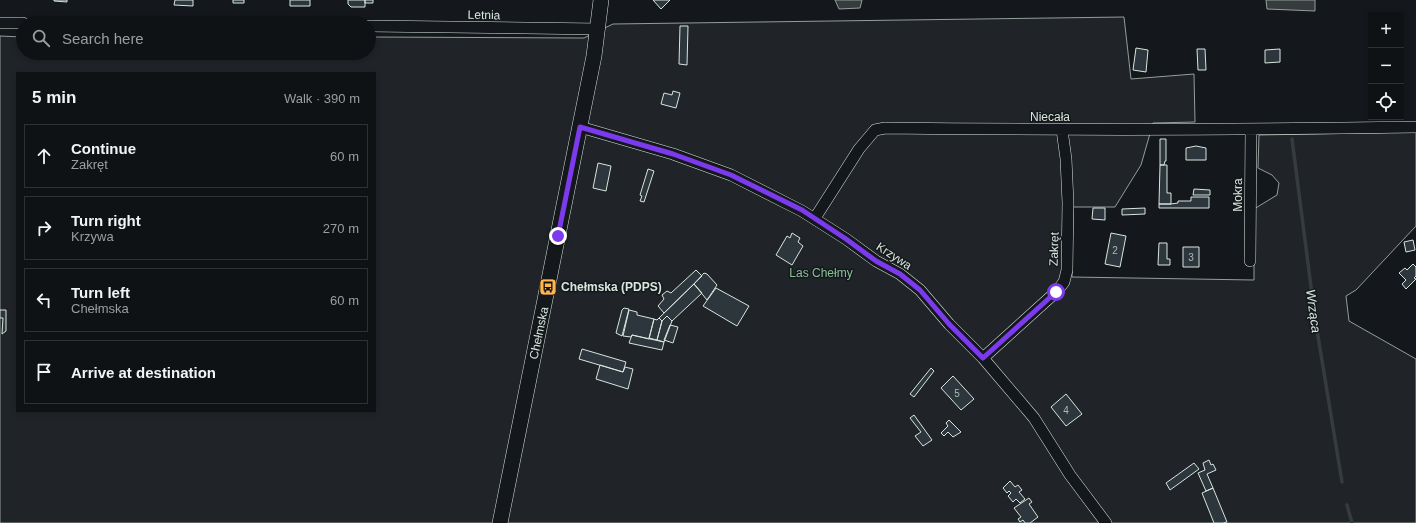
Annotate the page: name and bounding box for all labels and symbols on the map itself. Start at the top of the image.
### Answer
street label: Letnia [468,8,501,22]
street label: Niecała [1030,110,1070,124]
street label: Mokra [1231,178,1245,212]
route end [549,227,567,245]
street label: Zakręt [1046,231,1062,266]
street label: Krzywa [874,239,915,273]
house number: 2 [1112,245,1118,256]
house number: 3 [1188,252,1194,263]
park label: Las Chełmy [789,266,853,280]
bus stop icon: Chełmska (PDPS) [538,277,558,297]
place label: Chełmska (PDPS) [561,280,662,294]
route start [1047,283,1065,301]
water label: Wrząca [1303,288,1324,334]
street label: Chełmska [527,305,551,361]
house number: 5 [954,388,960,399]
house number: 4 [1063,405,1069,416]

